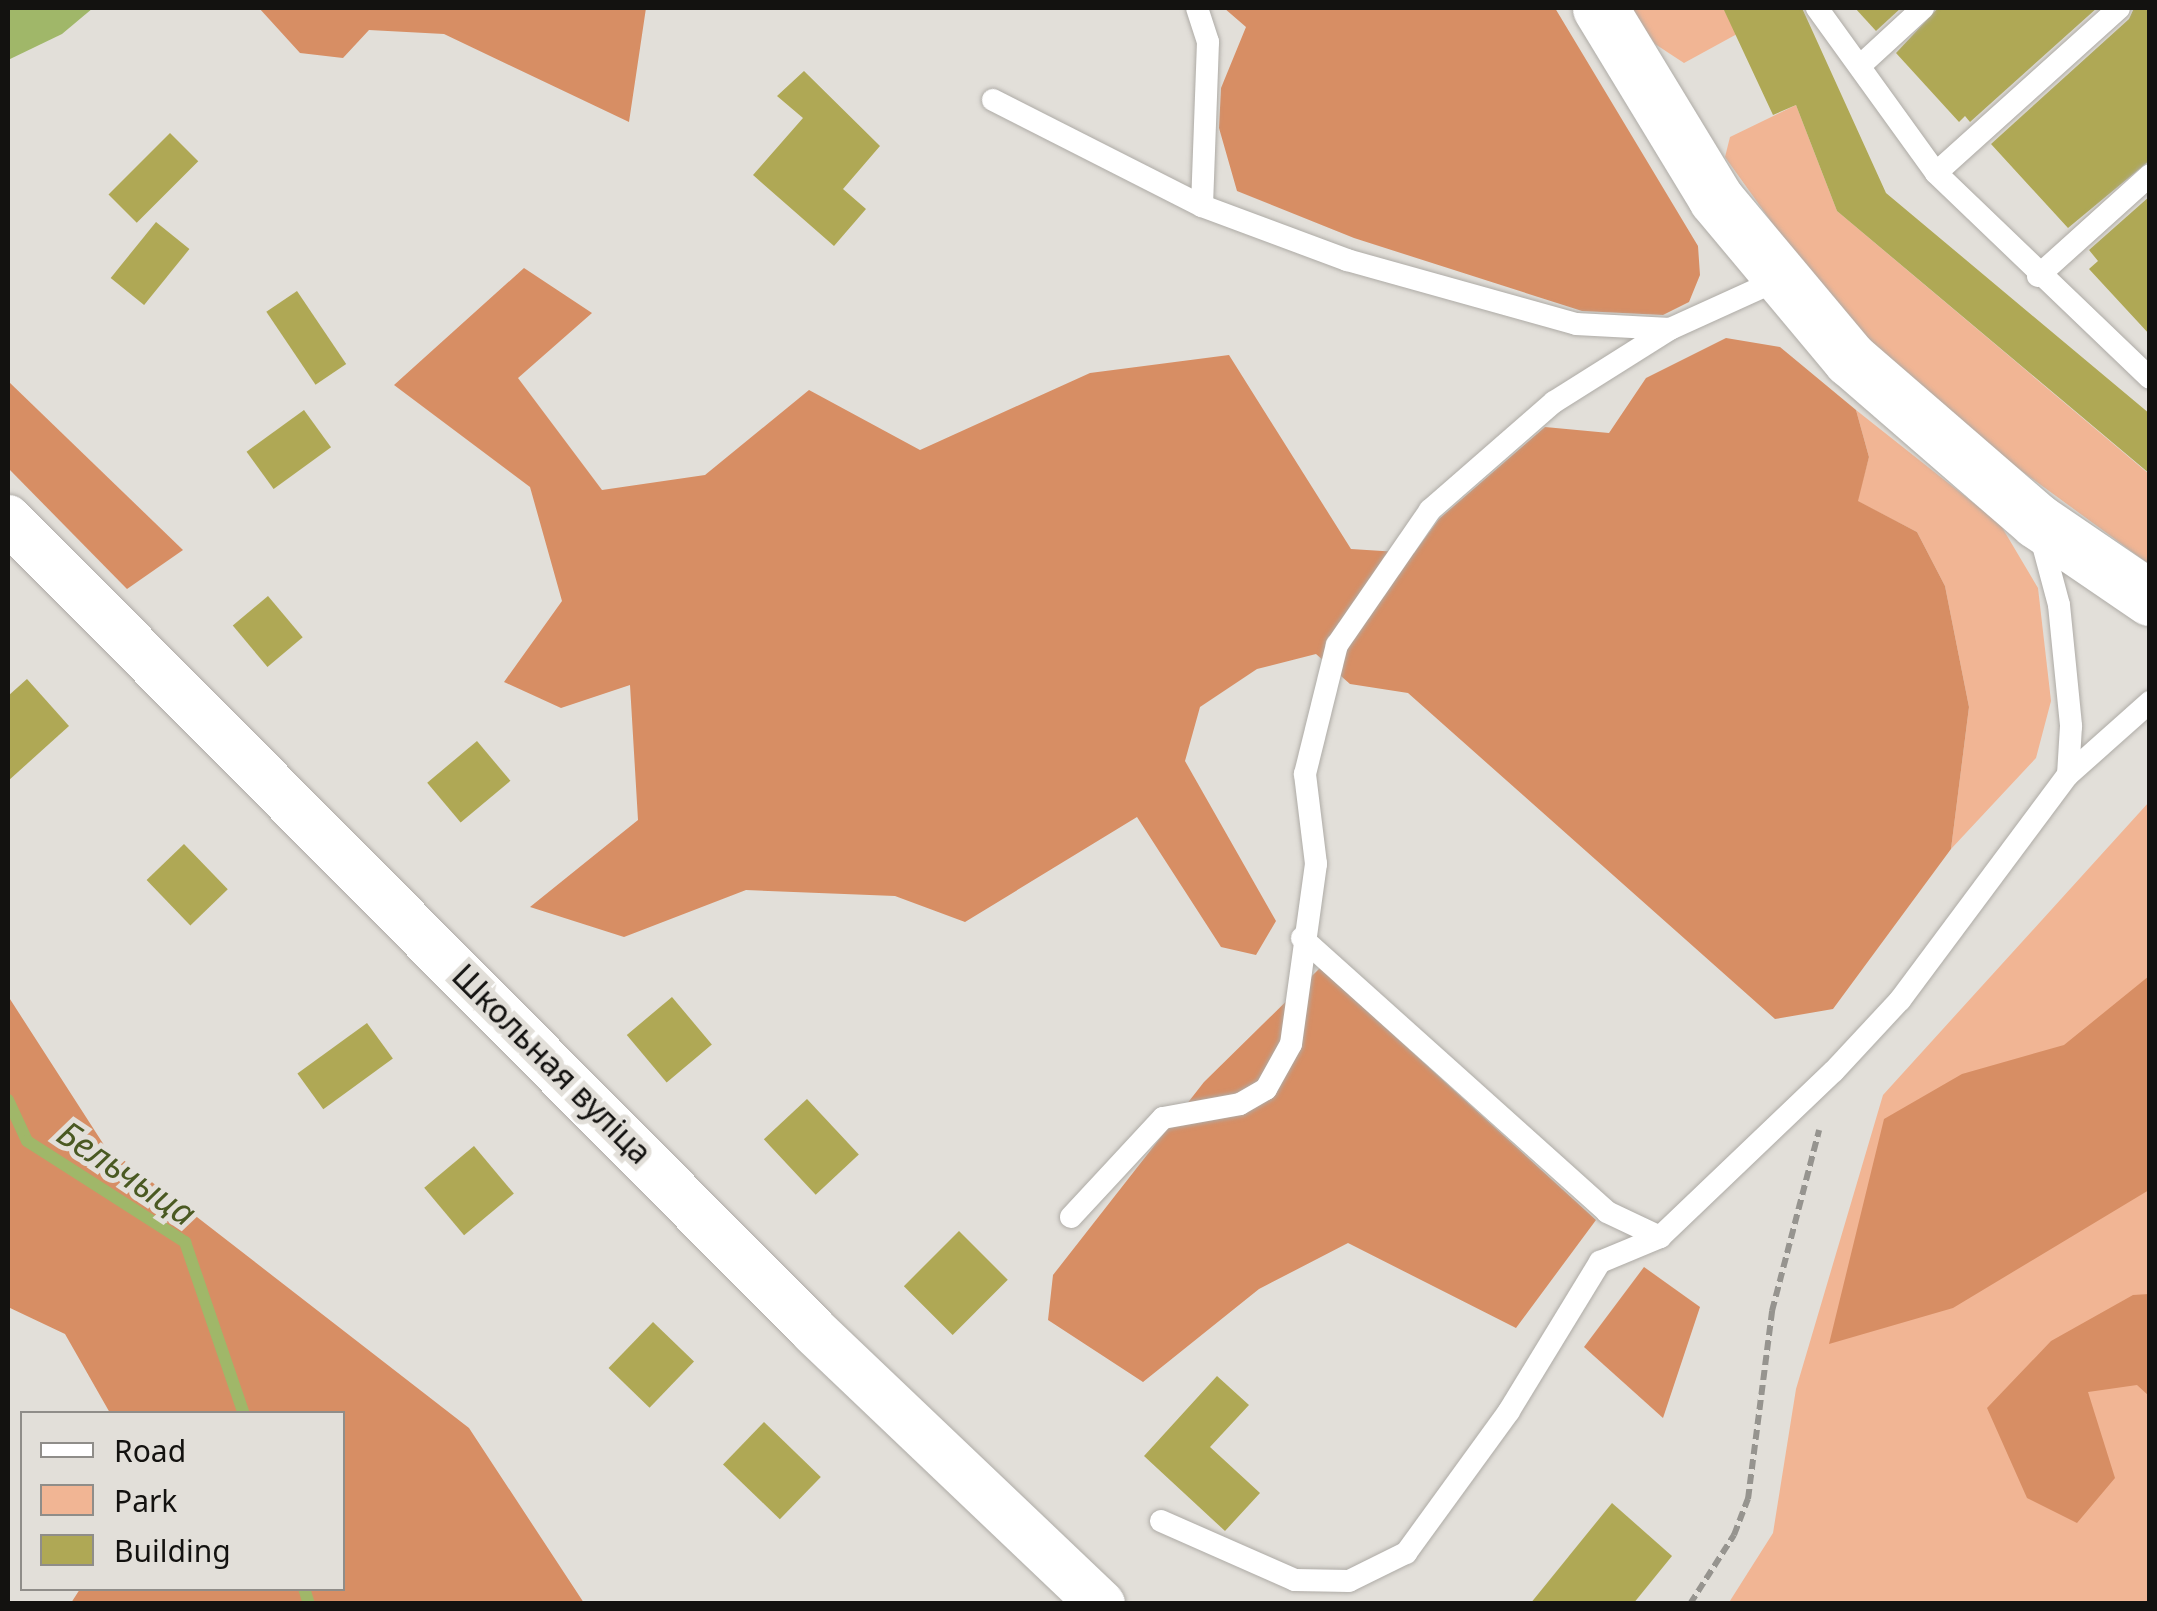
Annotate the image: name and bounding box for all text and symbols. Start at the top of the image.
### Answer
street label: Школьная вуліца [444,956,660,1172]
water label: Бельчыца [50,1112,204,1234]
legend [20,1411,345,1591]
text: Road [114,1430,186,1471]
text: Park [114,1480,177,1521]
text: Building [114,1530,231,1571]

